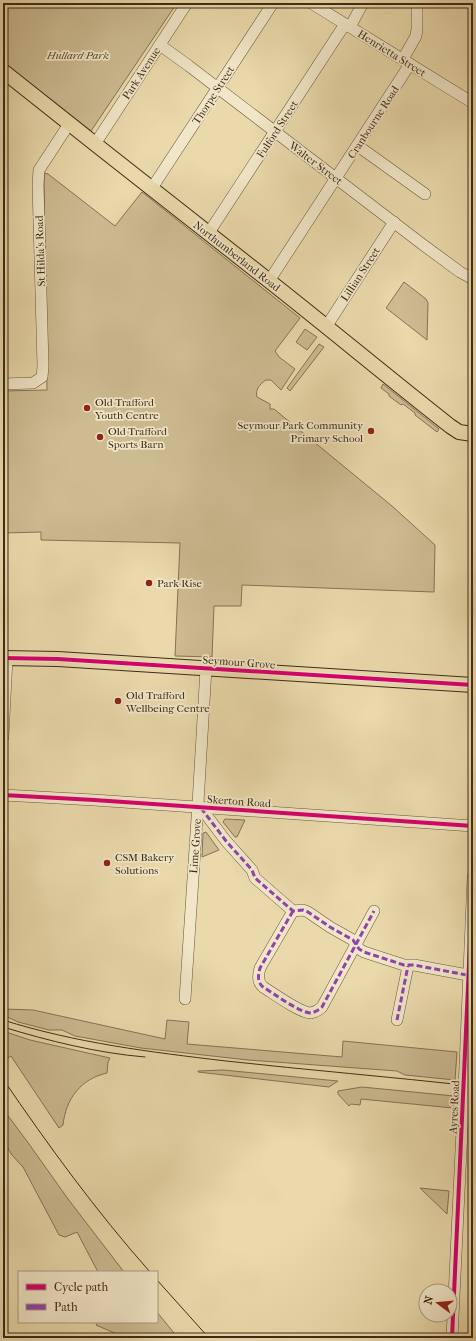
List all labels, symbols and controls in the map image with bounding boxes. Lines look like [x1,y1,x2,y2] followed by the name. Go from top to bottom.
[355,27,428,80] street label: Henrietta Street
[120,44,163,102] street label: Park Avenue
[46,49,109,62] park label: Hullard Park
[190,64,237,127] street label: Thorpe Street
[345,83,402,161] street label: Cranbourne Road
[254,98,301,161] street label: Fulford Street
[286,138,345,188] street label: Walter Street
[33,214,48,287] street label: St Hilda's Road
[191,218,284,295] street label: Northumberland Road
[338,245,383,304] street label: Lillian Street
[94,396,159,422] place label: Old Trafford Youth Centre
[82,403,92,413] marker: Old Trafford Youth Centre
[237,419,364,445] place label: Seymour Park Community Primary School
[108,425,168,451] place label: Old Trafford Sports Barn
[366,426,376,436] marker: Seymour Park Community Primary School
[95,432,105,442] marker: Old Trafford Sports Barn
[157,577,203,590] place label: Park Rise
[144,578,154,588] marker: Park Rise
[202,653,276,672] street label: Seymour Grove
[125,689,210,715] place label: Old Trafford Wellbeing Centre
[113,696,123,706] marker: Old Trafford Wellbeing Centre
[207,793,272,810] street label: Skerton Road
[187,817,204,874] street label: Lime Grove
[115,851,175,877] place label: CSM Bakery Solutions
[102,858,112,868] marker: CSM Bakery Solutions
[447,1079,462,1135] street label: Ayres Road
[18,1271,158,1323] legend
[54,1280,109,1294] text: Cycle path
[418,1283,458,1323] north arrow
[421,1294,436,1306] text: N
[54,1300,78,1314] text: Path

